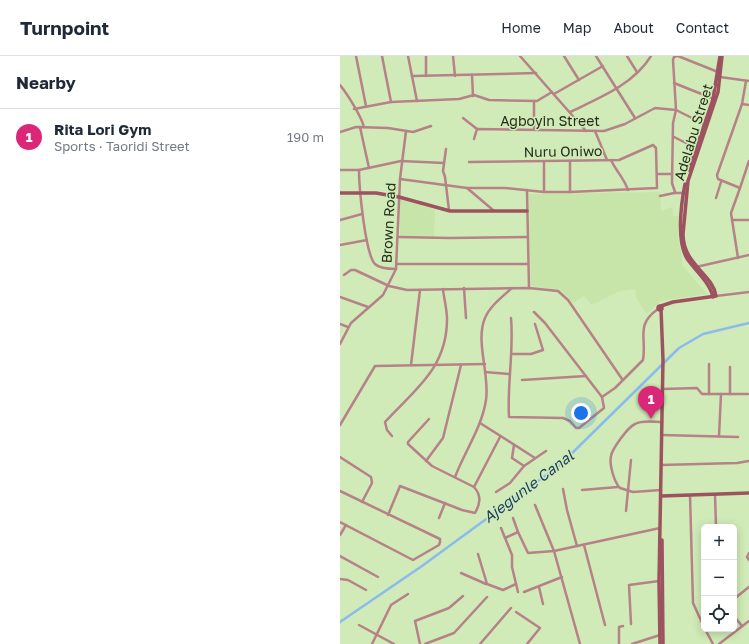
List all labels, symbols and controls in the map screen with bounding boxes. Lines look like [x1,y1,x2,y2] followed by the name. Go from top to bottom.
[20,16,109,39] text: Turnpoint
[501,19,541,36] text: Home
[563,19,591,36] text: Map
[613,19,654,36] text: About
[676,19,729,36] text: Contact
[16,72,76,93] text: Nearby
[670,82,716,182] street label: Adelabu Street
[500,112,600,129] street label: Agboyin Street
[54,120,151,138] text: Rita Lori Gym
[26,129,32,145] text: 1
[287,129,324,145] text: 190 m
[54,138,190,154] text: Sports · Taoridi Street
[523,142,603,160] street label: Nuru Oniwo
[377,182,399,264] street label: Brown Road
[638,386,664,419] pin: 1
[571,403,591,423] your location
[479,445,578,527] water label: Ajegunle Canal
[701,524,737,632] map controls
[701,524,737,560] button: +
[701,560,737,596] button: −
[701,596,737,632] button: locate

